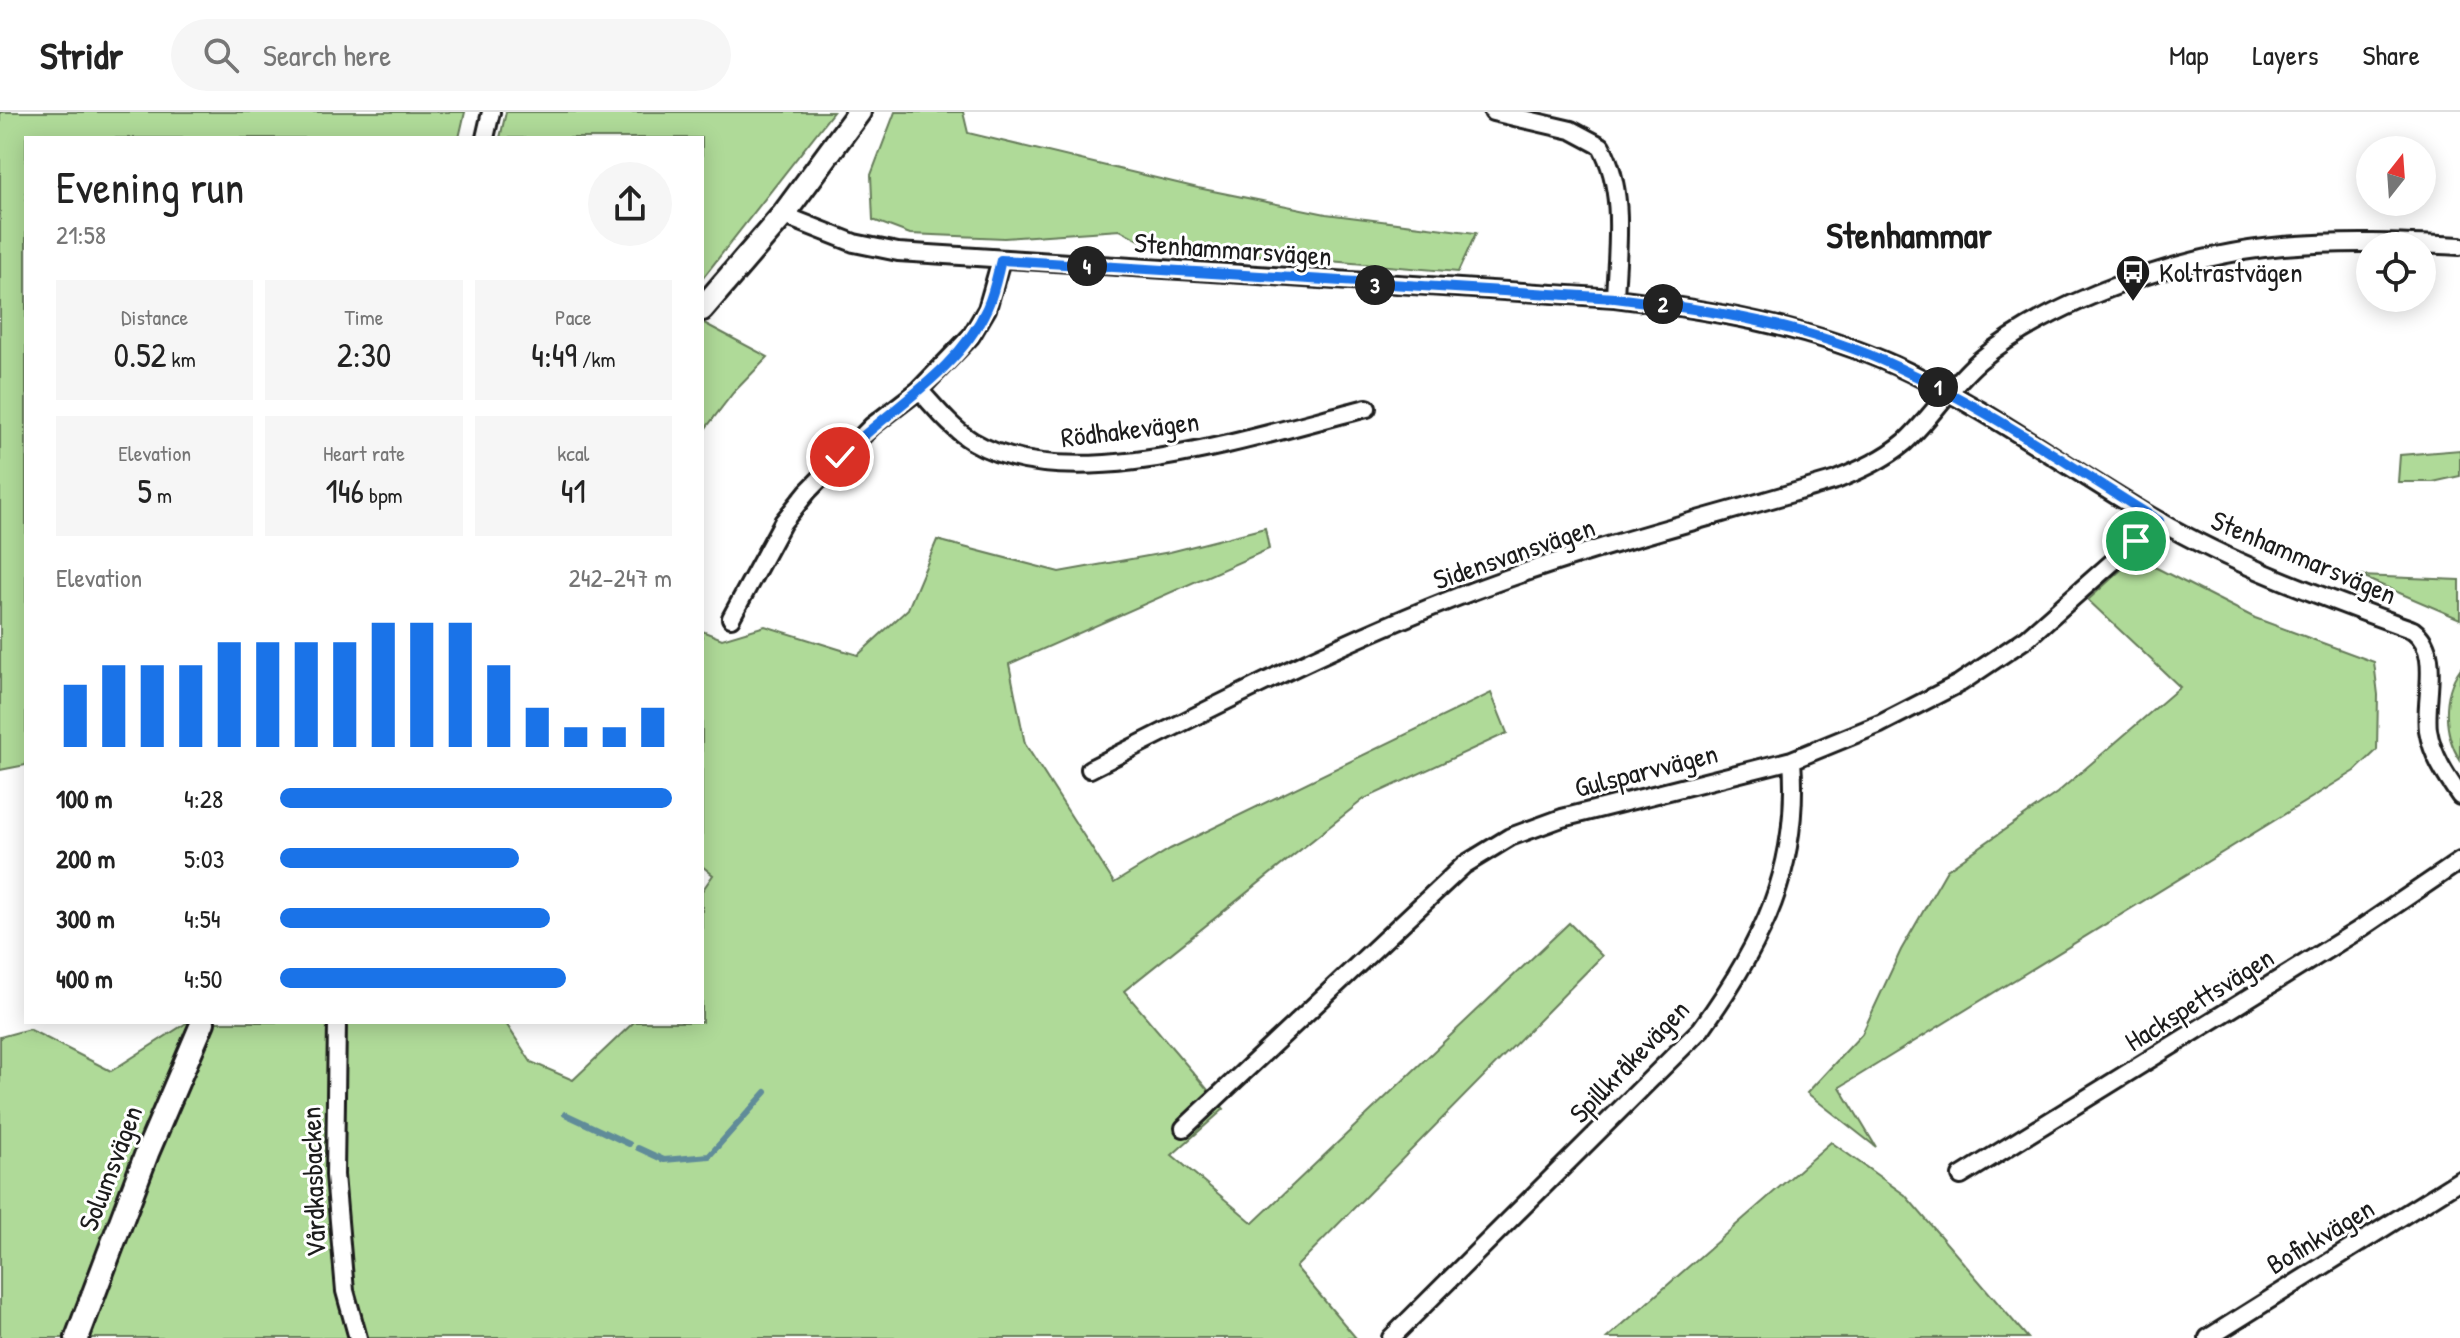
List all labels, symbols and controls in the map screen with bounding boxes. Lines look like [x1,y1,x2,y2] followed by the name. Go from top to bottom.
[171,19,731,91] search box
[40,29,123,81] text: Stridr
[199,33,243,77] icon: search
[263,35,391,75] text: Search here
[2169,36,2209,74] text: Map
[2253,36,2318,74] text: Layers
[2362,36,2420,74] text: Share
[2356,136,2436,216] north arrow
[2356,136,2436,312] map controls
[56,157,244,217] text: Evening run
[588,162,672,246] button: share
[1826,210,1992,259] district label: Stenhammar
[56,217,106,252] text: 21:58
[1133,223,1333,275] street label: Stenhammarsvägen
[2356,232,2436,312] button: locate
[1067,246,1107,286] pin: 4
[1083,251,1091,281] text: 4
[2114,253,2152,303] bus stop icon: Koltrastvägen
[2159,253,2303,291] place label: Koltrastvägen
[1355,265,1395,305] pin: 3
[1370,270,1380,300] text: 3
[1643,284,1683,324] pin: 2
[1658,289,1668,319] text: 2
[121,302,188,332] text: Distance
[345,302,383,332] text: Time
[555,302,592,332] text: Pace
[114,332,166,378] text: 0.52
[337,332,391,378] text: 2:30
[531,332,577,378] text: 4:49
[166,344,196,374] text: km
[577,344,615,374] text: /km
[1918,367,1958,407] pin: 1
[1934,372,1942,402] text: 1
[1059,402,1201,456] street label: Rödhakevägen
[806,423,874,491] pin
[818,435,862,479] icon: check
[118,438,191,468] text: Elevation
[323,438,405,468] text: Heart rate
[557,438,589,468] text: kcal
[137,468,152,514] text: 5
[325,468,364,514] text: 146
[561,468,586,514] text: 41
[152,480,172,510] text: m
[364,480,403,510] text: bpm
[2205,501,2403,613] street label: Stenhammarsvägen
[2102,507,2170,575] pin
[1428,508,1600,598] street label: Sidensvansvägen
[2114,519,2158,563] icon: arrive
[56,560,142,595] text: Elevation
[569,560,672,595] text: 242–247 m
[1570,734,1722,806] street label: Gulsparvvägen
[56,781,112,816] text: 100 m
[184,781,223,816] text: 4:28
[56,841,115,876] text: 200 m
[184,841,224,876] text: 5:03
[56,901,115,936] text: 300 m
[184,901,221,936] text: 4:54
[2117,938,2281,1060] street label: Hackspettsvägen
[56,961,113,996] text: 400 m
[184,961,222,996] text: 4:50
[1561,991,1697,1131] street label: Spillkråkevägen
[69,1100,151,1236] street label: Solumsvägen
[291,1106,335,1258] street label: Vårdkasbacken
[2259,1189,2381,1283] street label: Bofinkvägen

